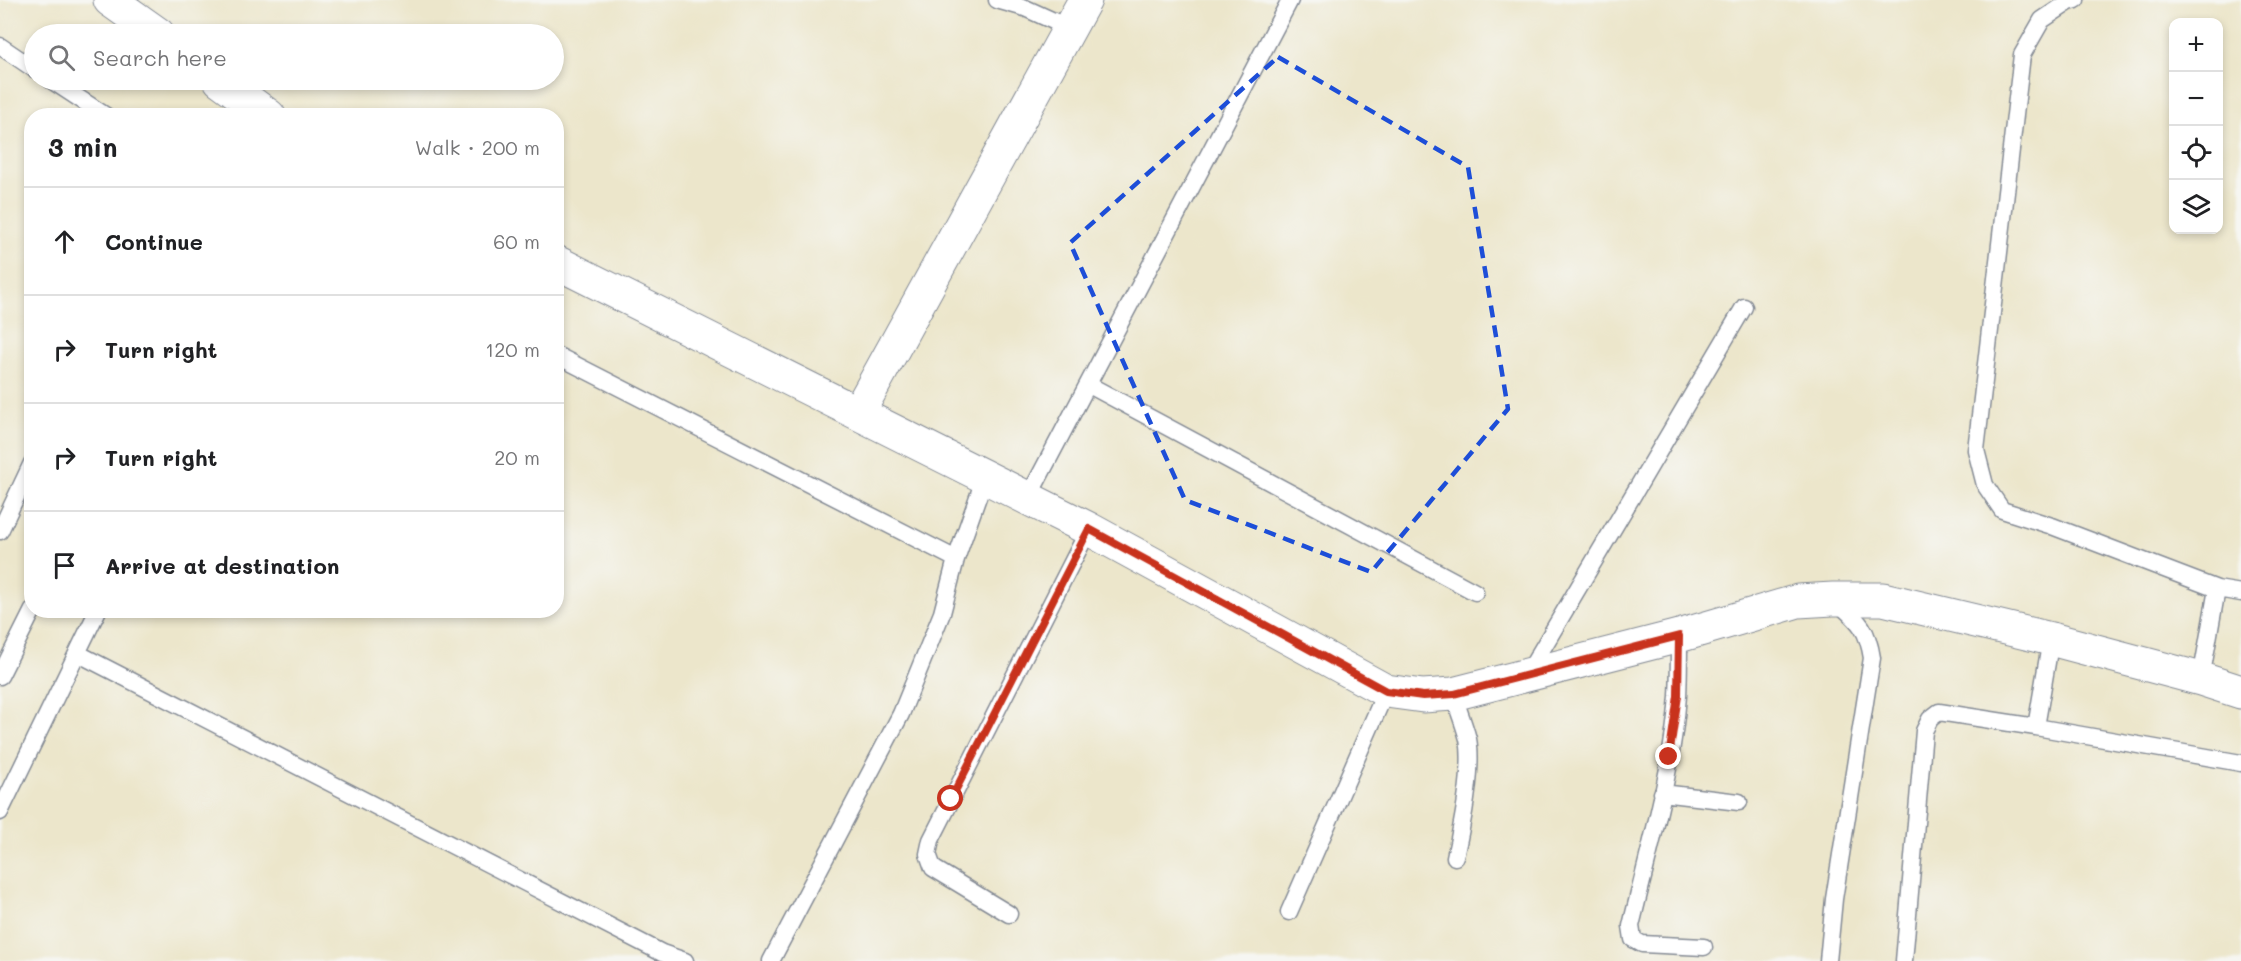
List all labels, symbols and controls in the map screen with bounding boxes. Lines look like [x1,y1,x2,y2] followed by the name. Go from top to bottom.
[2169,18,2223,234] map controls
[2169,18,2223,72] button: +
[24,24,564,90] search box
[45,41,78,74] icon: search
[93,43,227,72] text: Search here
[2169,72,2223,126] button: −
[2169,126,2223,180] button: locate
[48,130,117,164] text: 3 min
[415,134,540,160] text: Walk · 200 m
[2169,180,2223,234] button: layers
[48,225,81,258] icon: ahead
[105,227,203,256] text: Continue
[493,228,540,254] text: 60 m
[48,333,81,366] icon: right
[105,335,217,364] text: Turn right
[485,336,540,362] text: 120 m
[48,441,81,474] icon: right
[105,443,217,472] text: Turn right
[494,444,540,470] text: 20 m
[48,549,81,582] icon: arrive
[105,551,340,580] text: Arrive at destination
[1655,743,1681,769] route end
[937,785,963,811] route start

